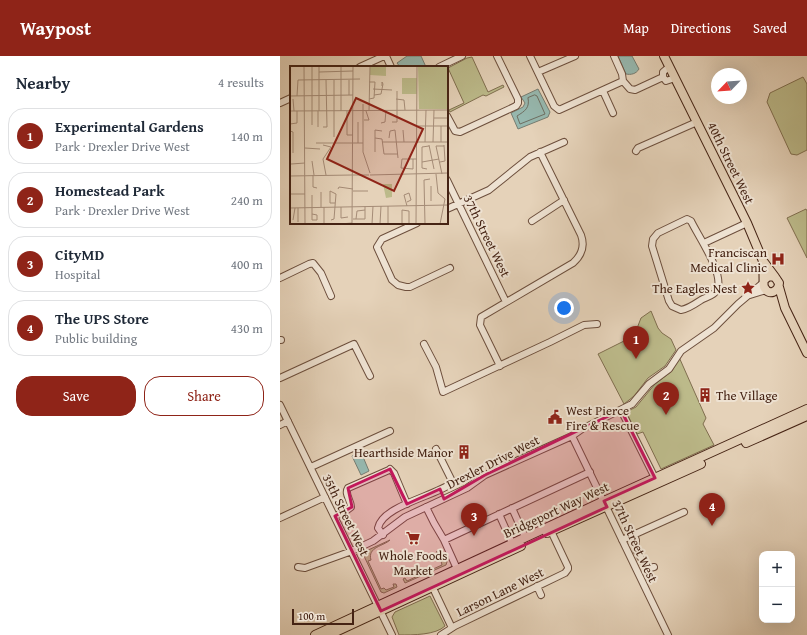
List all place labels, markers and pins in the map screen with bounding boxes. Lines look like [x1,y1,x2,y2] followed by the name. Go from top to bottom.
[690,243,768,277] place label: Franciscan Medical Clinic
[770,251,786,267] hospital icon: Franciscan Medical Clinic
[652,279,737,298] place label: The Eagles Nest
[740,280,756,296] place icon: The Eagles Nest
[623,326,649,359] pin: 1
[653,382,679,415] pin: 2
[716,386,778,405] place label: The Village
[697,387,713,403] building icon: The Village
[566,401,639,435] place label: West Pierce Fire & Rescue
[547,409,563,425] public building icon: West Pierce Fire & Rescue
[354,443,454,462] place label: Hearthside Manor
[456,444,472,460] building icon: Hearthside Manor
[699,493,725,526] pin: 4
[461,503,487,536] pin: 3
[405,530,421,546] supermarket icon: Whole Foods Market
[379,546,447,580] place label: Whole Foods Market

